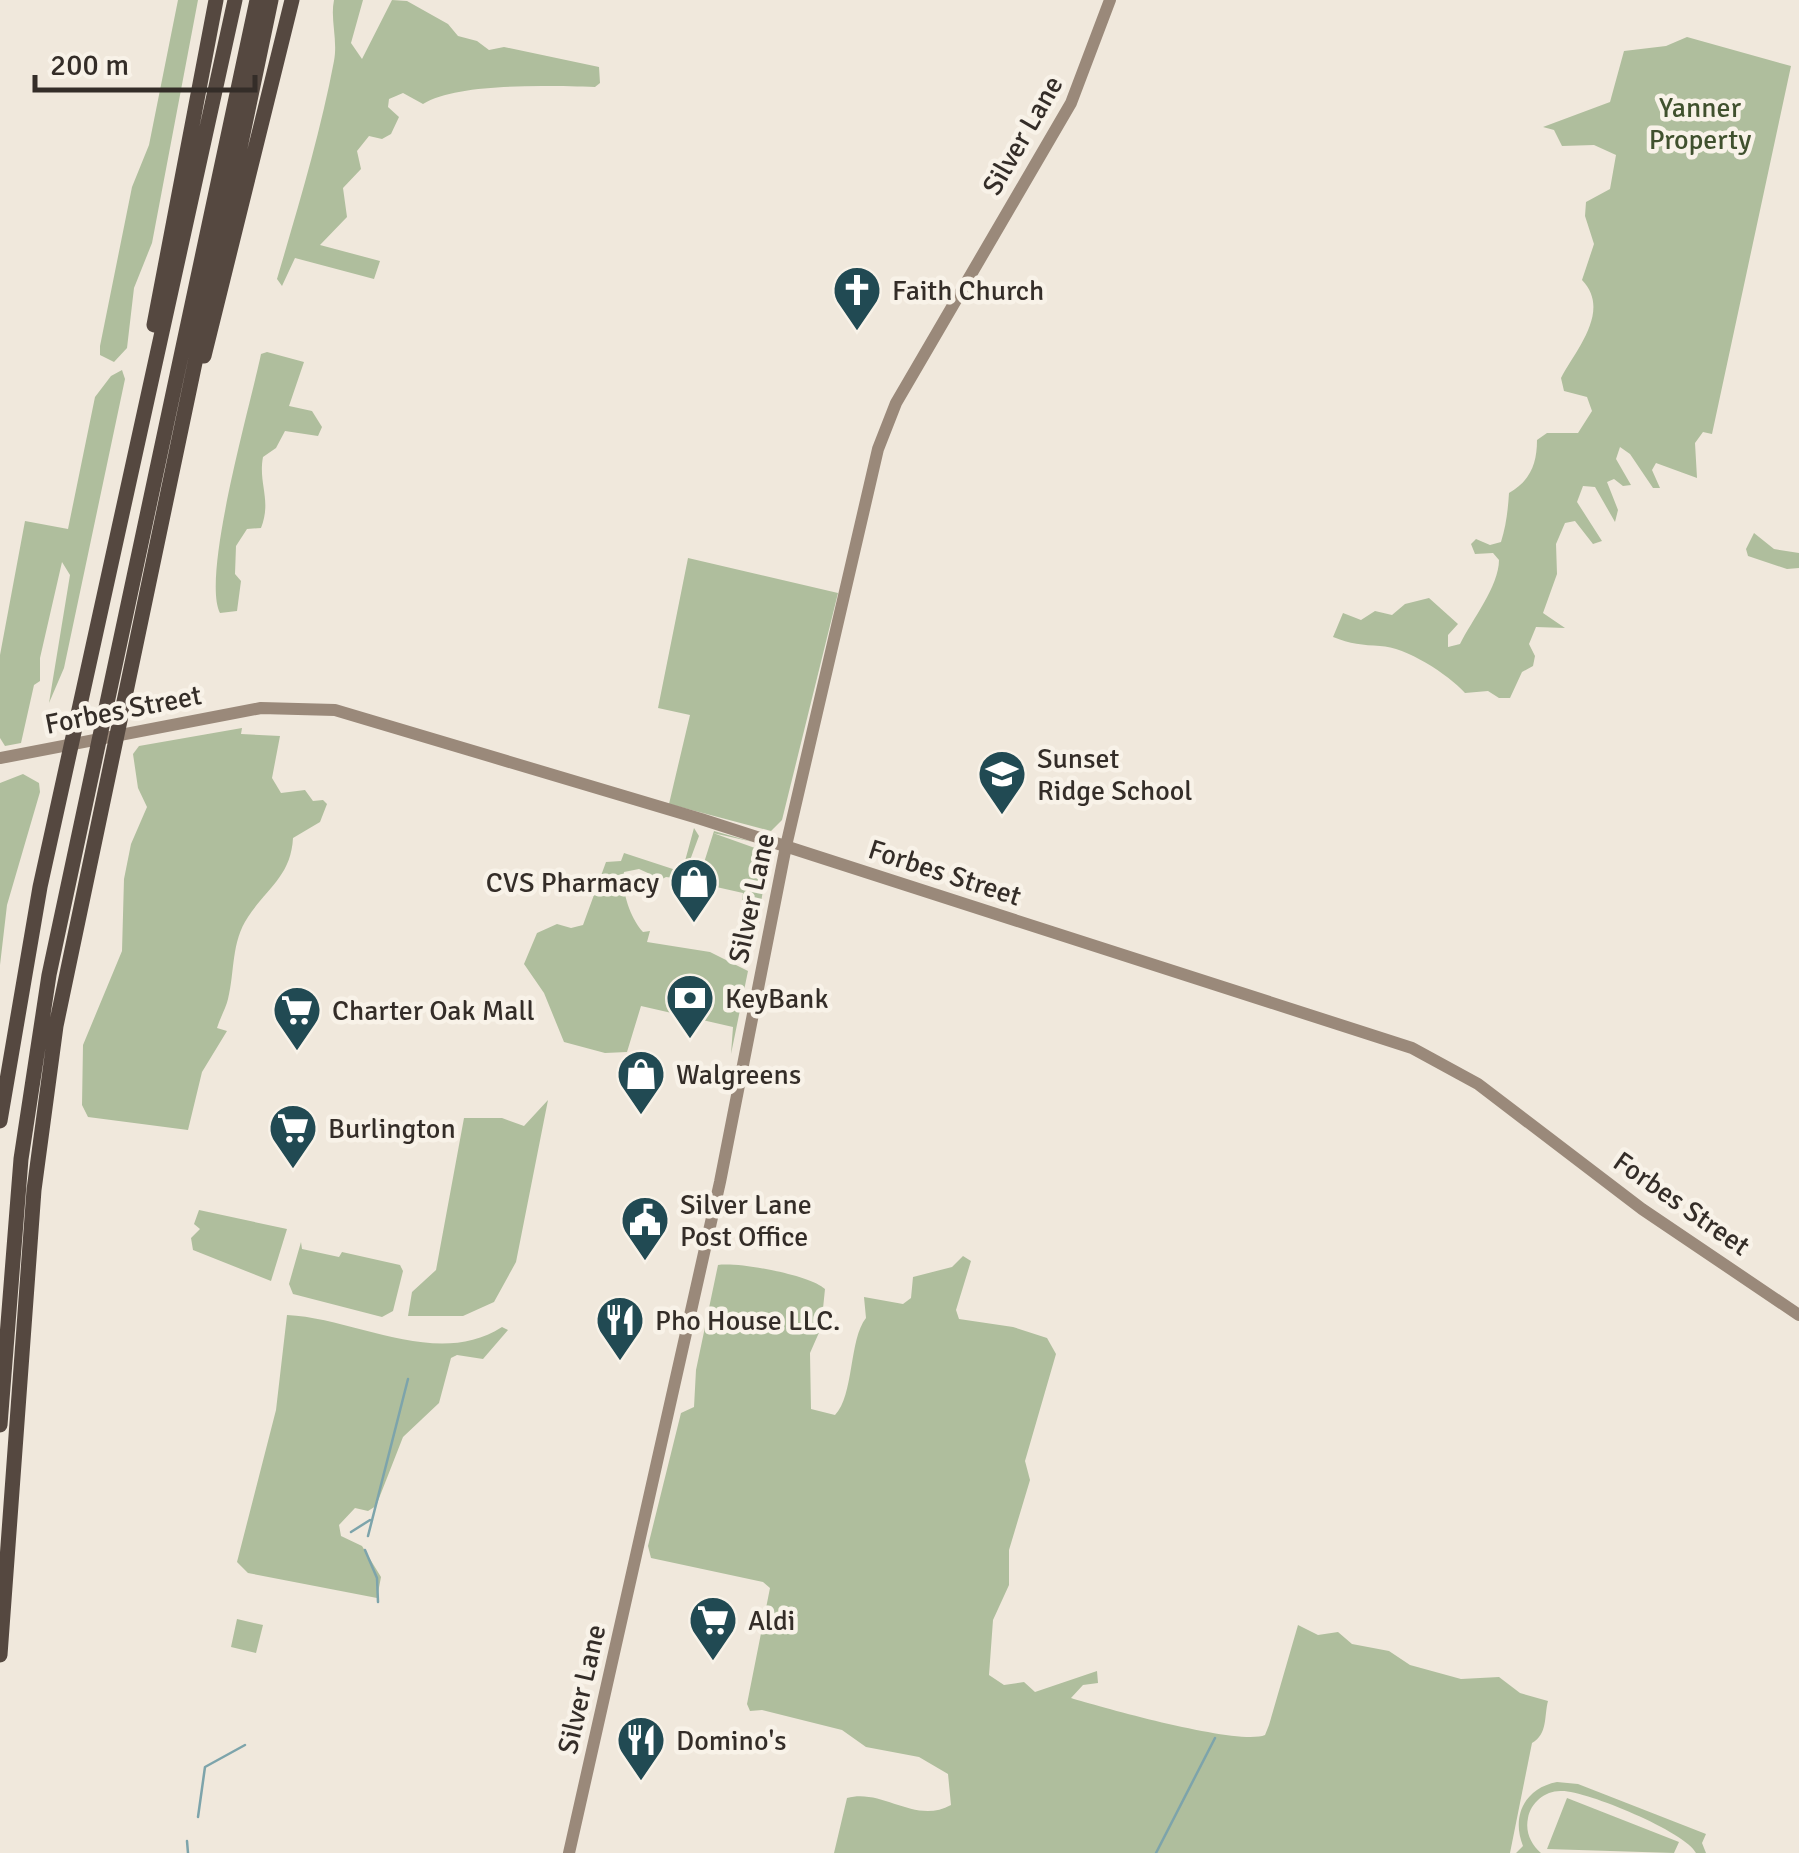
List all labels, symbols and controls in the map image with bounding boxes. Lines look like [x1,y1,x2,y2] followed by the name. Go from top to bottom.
[35,30,255,92] scale bar
[50,47,129,84] text: 200 m
[975,70,1071,201] street label: Silver Lane
[1649,91,1751,157] park label: Yanner Property
[831,264,883,332] church icon: Faith Church
[892,274,1044,308] place label: Faith Church
[42,678,205,742] street label: Forbes Street
[1037,742,1193,808] place label: Sunset Ridge School
[976,748,1028,816] school or university icon: Sunset Ridge School
[722,830,782,966] street label: Silver Lane
[864,832,1026,914] street label: Forbes Street
[668,856,720,924] shop icon: CVS Pharmacy
[486,866,659,900] place label: CVS Pharmacy
[664,972,716,1040] bank icon: KeyBank
[725,982,828,1016] place label: KeyBank
[271,984,323,1052] supermarket icon: Charter Oak Mall
[332,994,535,1028] place label: Charter Oak Mall
[615,1048,667,1116] shop icon: Walgreens
[676,1058,801,1092] place label: Walgreens
[267,1102,319,1170] supermarket icon: Burlington
[328,1112,456,1146] place label: Burlington
[1607,1144,1756,1263] street label: Forbes Street
[680,1188,812,1254] place label: Silver Lane Post Office
[619,1194,671,1262] public building icon: Silver Lane Post Office
[594,1294,646,1362] restaurant icon: Pho House LLC.
[655,1304,841,1338] place label: Pho House LLC.
[687,1594,739,1662] supermarket icon: Aldi
[748,1604,795,1638] place label: Aldi
[551,1621,613,1757] street label: Silver Lane
[615,1714,667,1782] restaurant icon: Domino's
[676,1724,786,1758] place label: Domino's

